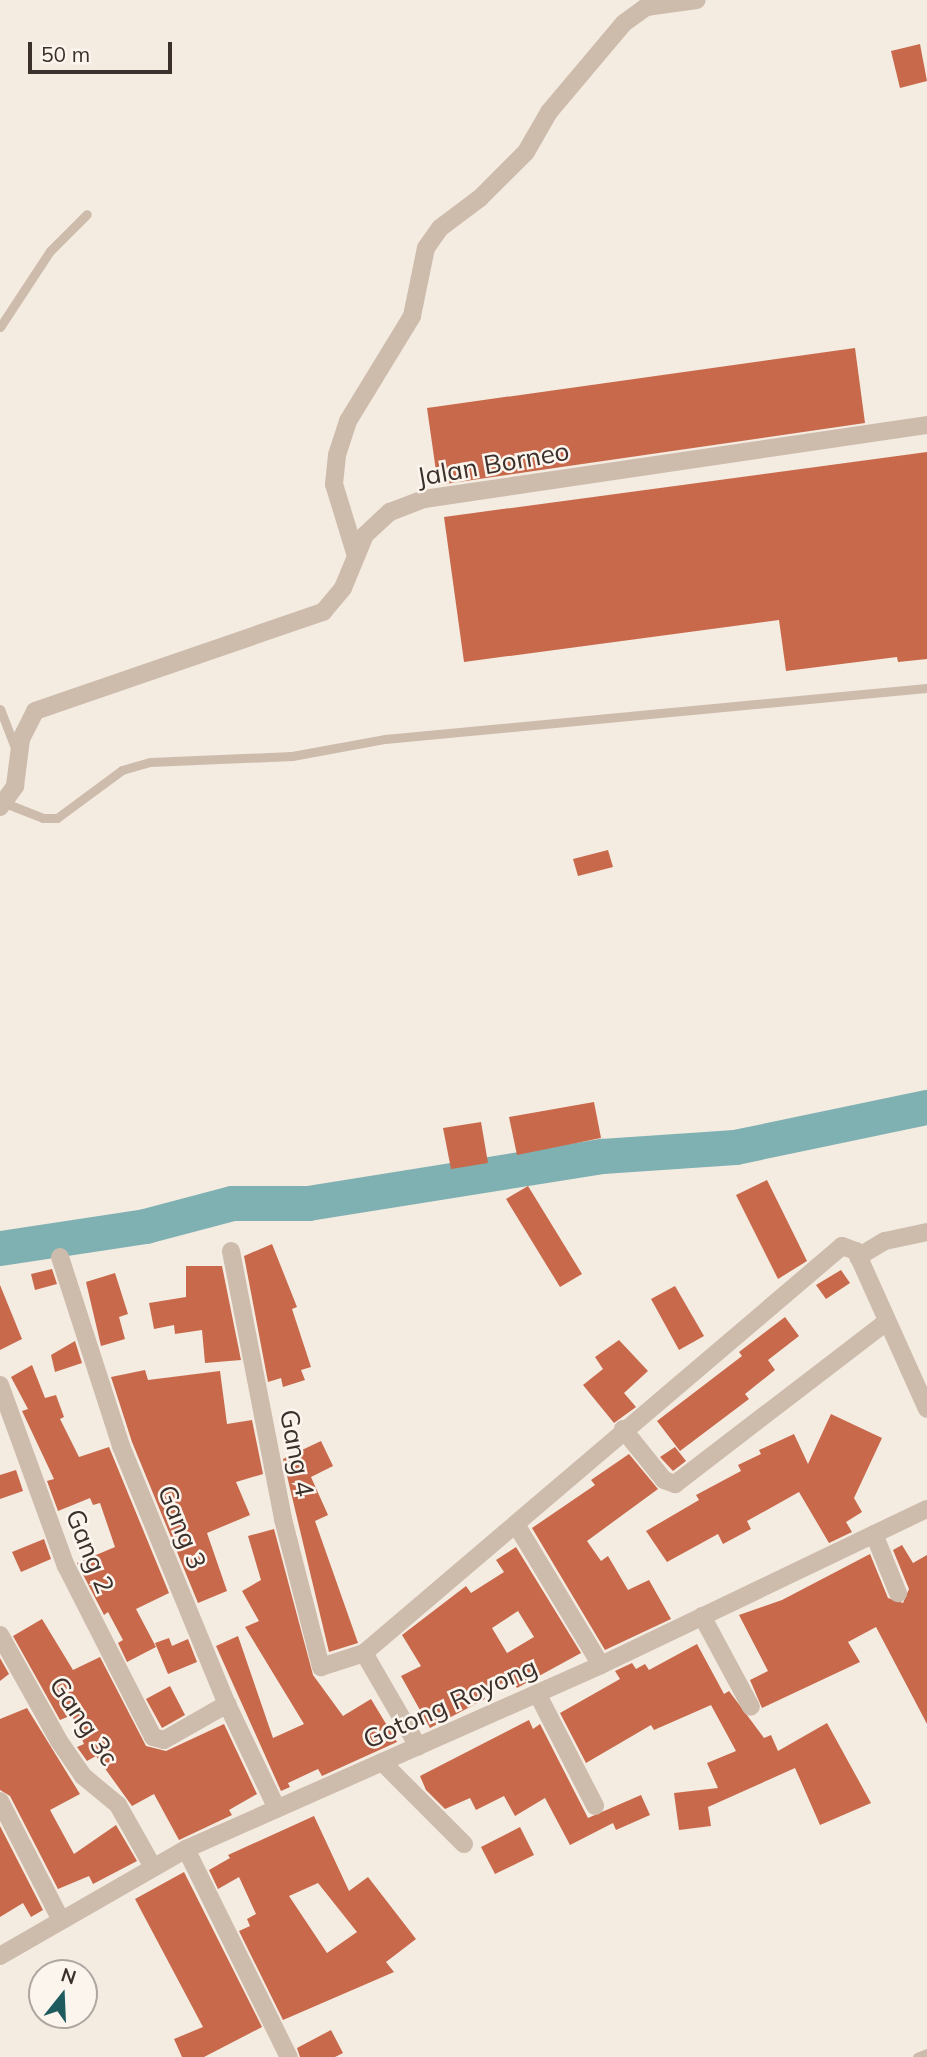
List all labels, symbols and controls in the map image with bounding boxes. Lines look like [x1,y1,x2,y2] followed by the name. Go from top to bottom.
[32,28,175,72] scale bar
[41,41,90,67] text: 50 m
[414,435,572,493] street label: Jalan Borneo
[273,1407,321,1499] street label: Gang 4
[151,1480,213,1574] street label: Gang 3
[59,1504,121,1598] street label: Gang 2
[358,1651,542,1755] street label: Gotong Royong
[43,1671,125,1771] street label: Gang 3c
[28,1959,98,2029] north arrow
[58,1962,79,1990] text: N

